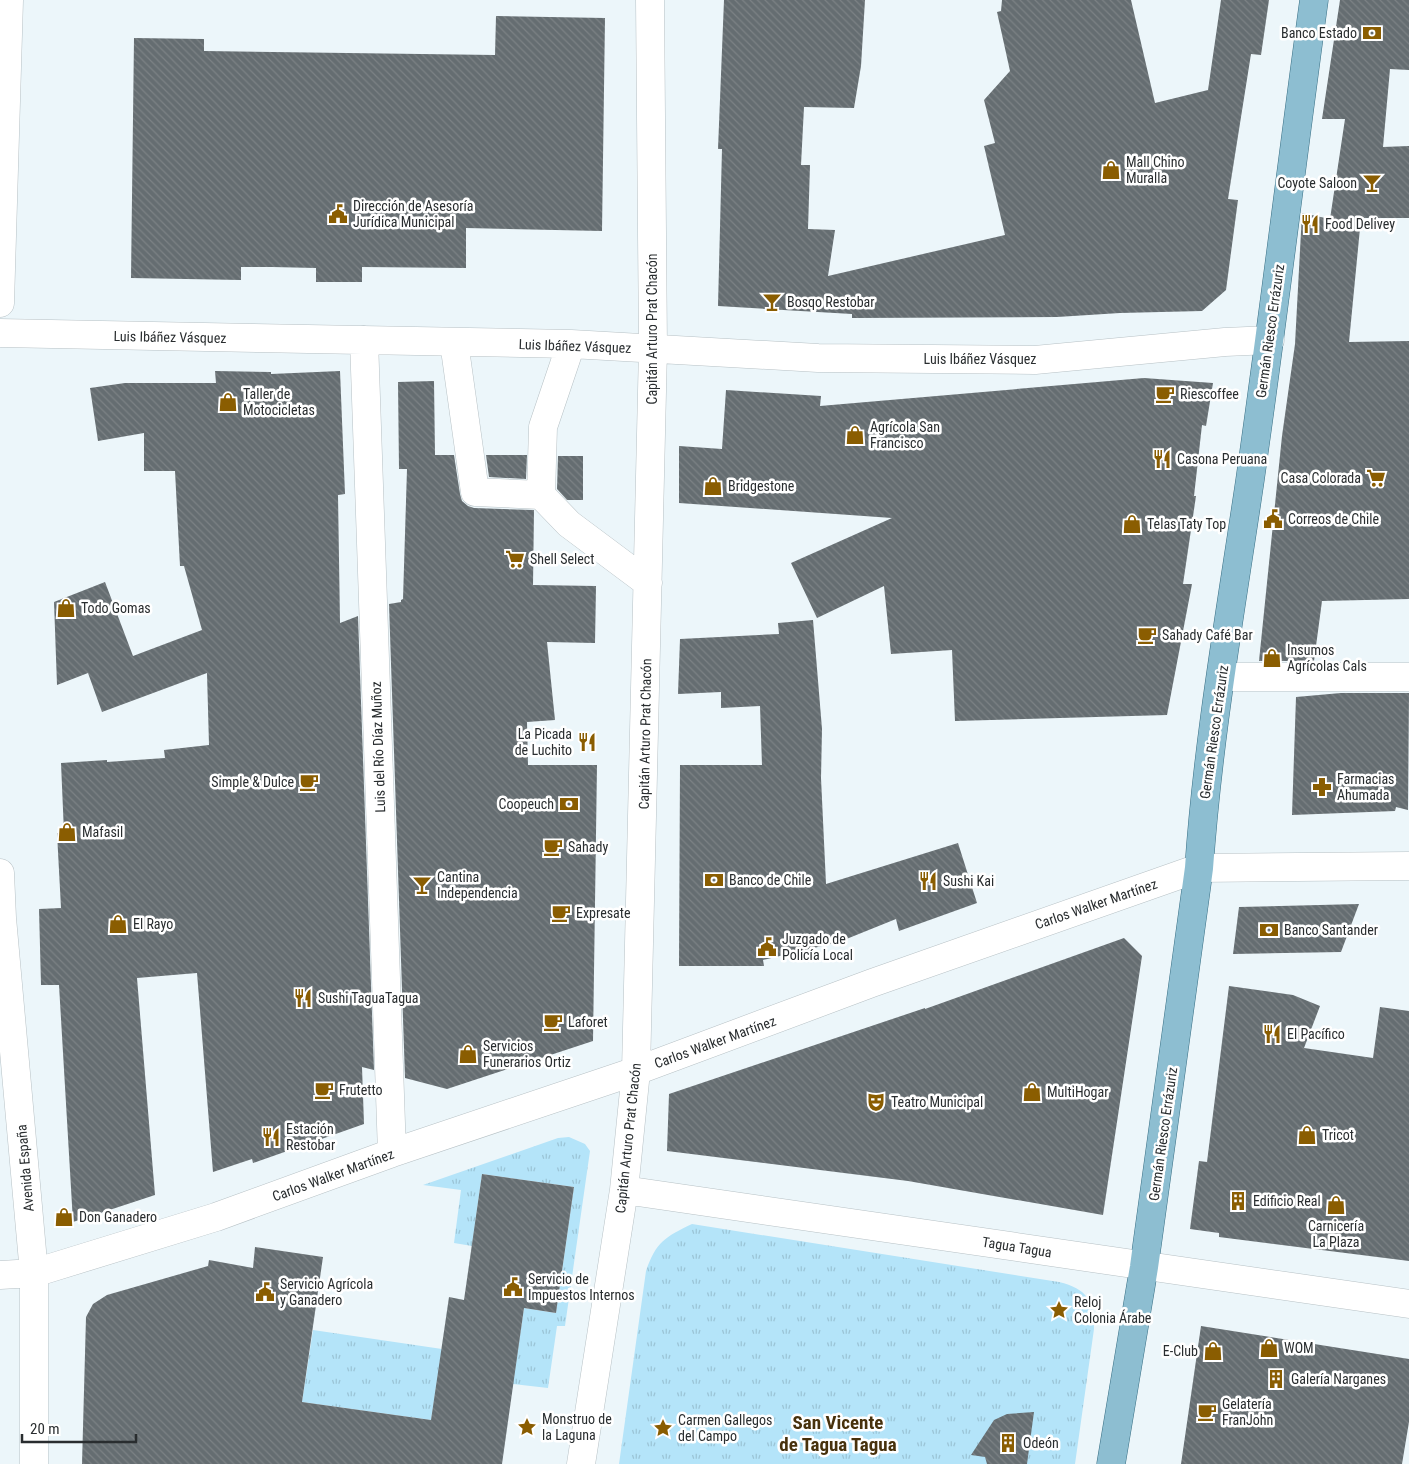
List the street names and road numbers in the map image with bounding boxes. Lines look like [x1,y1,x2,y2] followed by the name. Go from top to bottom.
[644,253,660,405] street label: Capitán Arturo Prat Chacón
[1253,263,1287,399] street label: Germán Riesco Errázuriz
[113,328,227,346] street label: Luis Ibáñez Vásquez
[518,336,632,356] street label: Luis Ibáñez Vásquez
[924,351,1036,367] street label: Luis Ibáñez Vásquez
[636,658,654,810] street label: Capitán Arturo Prat Chacón
[1197,664,1231,800] street label: Germán Riesco Errázuriz
[368,681,388,813] street label: Luis del Río Díaz Muñoz
[1033,876,1159,932] street label: Carlos Walker Martínez
[652,1013,778,1071] street label: Carlos Walker Martínez
[612,1062,644,1214] street label: Capitán Arturo Prat Chacón
[1146,1066,1180,1202] street label: Germán Riesco Errázuriz
[13,1124,37,1212] street label: Avenida España
[270,1146,396,1204] street label: Carlos Walker Martínez
[981,1234,1053,1260] street label: Tagua Tagua

